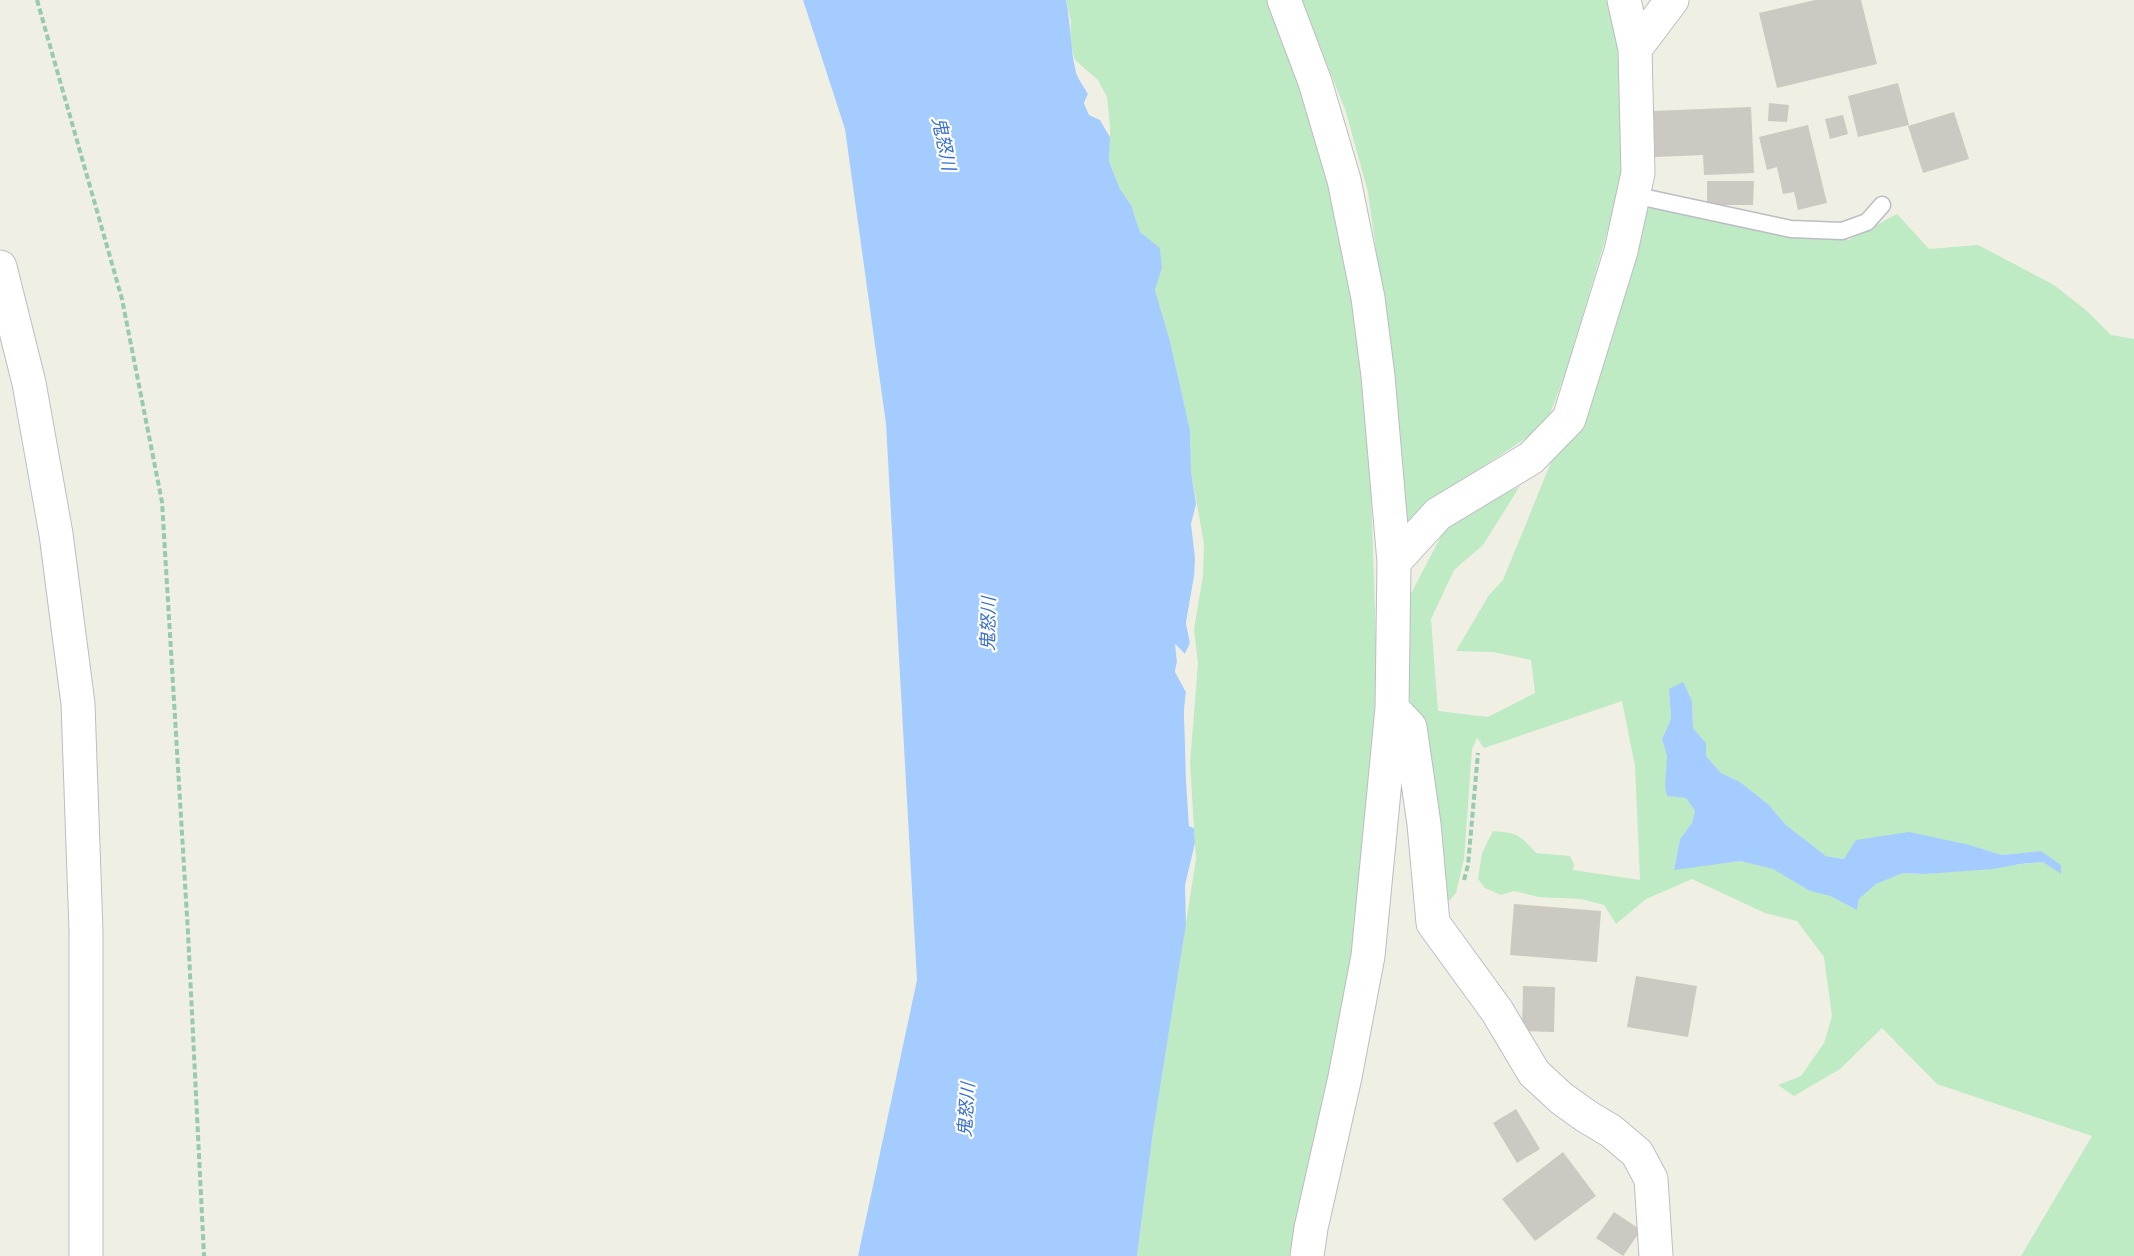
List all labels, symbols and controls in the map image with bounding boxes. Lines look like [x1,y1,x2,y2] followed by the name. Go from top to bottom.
[926,115,958,173] water label: 鬼怒川
[979,597,1001,651] water label: 鬼怒川
[955,1082,981,1138] water label: 鬼怒川

